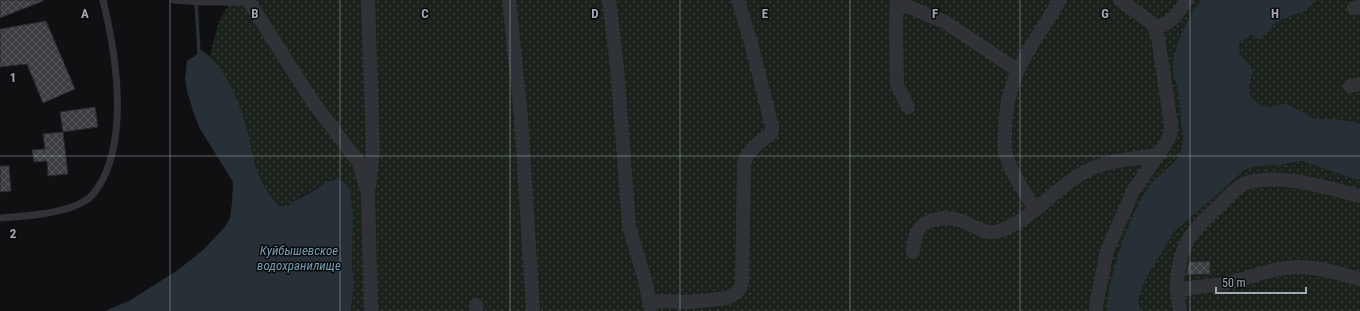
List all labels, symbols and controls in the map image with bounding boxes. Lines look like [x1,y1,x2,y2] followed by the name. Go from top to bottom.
[81,6,89,21] text: A
[251,6,259,21] text: B
[421,6,429,21] text: C
[591,6,599,21] text: D
[762,6,769,21] text: E
[932,6,938,21] text: F
[1101,6,1109,21] text: G
[1271,6,1279,21] text: H
[10,70,16,85] text: 1
[10,226,17,241] text: 2
[257,243,341,273] water label: Куйбышевское водохранилище
[1216,269,1306,295] scale bar
[1222,276,1246,290] text: 50 m

